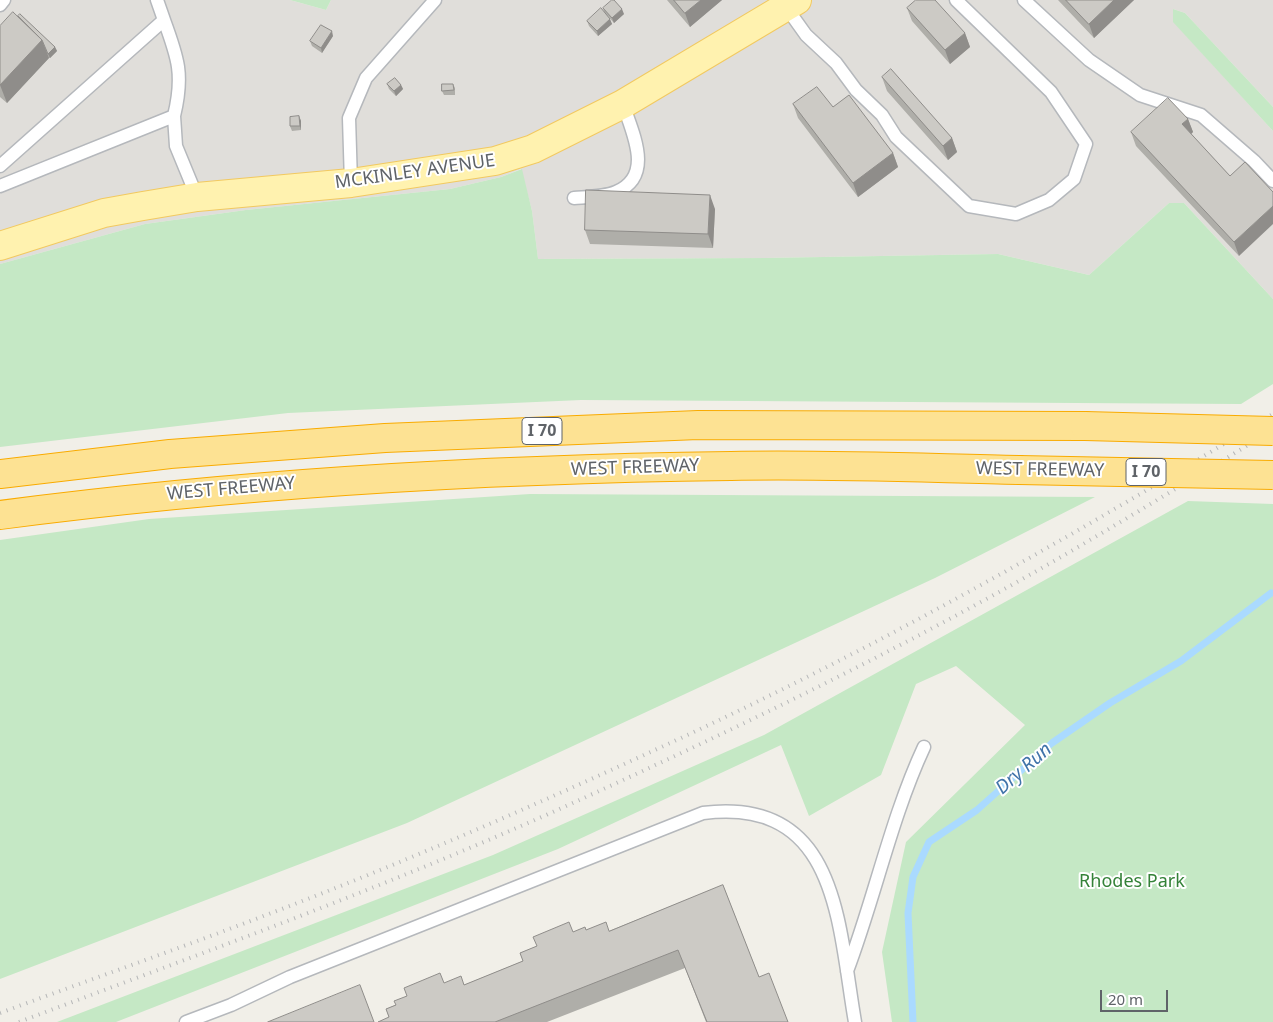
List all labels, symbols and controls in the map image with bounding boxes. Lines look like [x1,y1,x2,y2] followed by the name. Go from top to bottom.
[334,150,496,194] street label: MCKINLEY AVENUE
[522,418,562,444] road number: I 70
[570,455,700,481] street label: WEST FREEWAY
[976,458,1104,482] street label: WEST FREEWAY
[1126,458,1166,486] road number: I 70
[166,473,296,505] street label: WEST FREEWAY
[991,738,1057,800] water label: Dry Run
[1079,871,1185,893] park label: Rhodes Park
[1103,980,1170,1012] scale bar
[1108,989,1143,1009] text: 20 m

